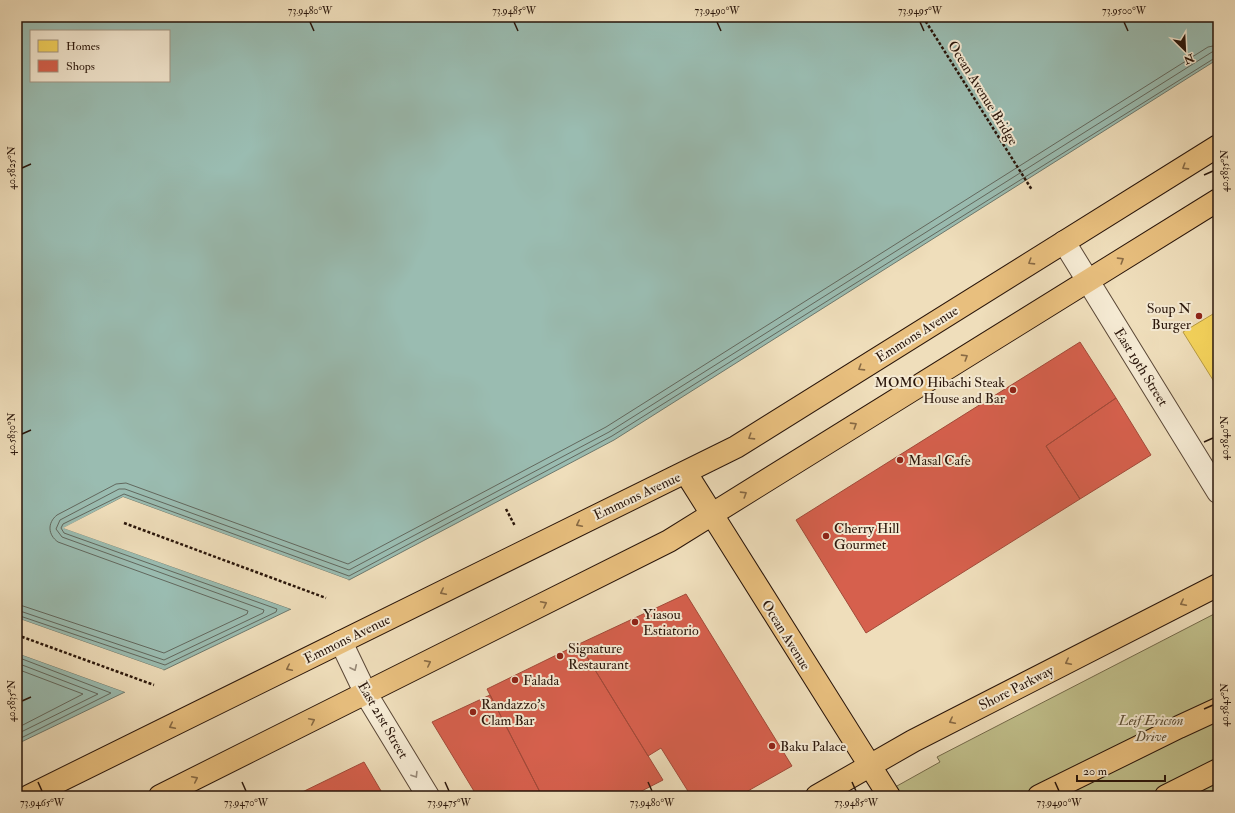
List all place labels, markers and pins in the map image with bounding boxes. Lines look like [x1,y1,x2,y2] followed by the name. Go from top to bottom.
[1147,300,1192,333] place label: Soup N Burger
[1194,311,1204,321] marker: Soup N Burger
[875,374,1006,407] place label: MOMO Hibachi Steak House and Bar
[1008,385,1018,395] marker: MOMO Hibachi Steak House and Bar
[908,452,971,469] place label: Masal Cafe
[895,455,905,465] marker: Masal Cafe
[834,520,900,553] place label: Cherry Hill Gourmet
[821,531,831,541] marker: Cherry Hill Gourmet
[643,606,699,639] place label: Yiasou Estiatorio
[630,617,640,627] marker: Yiasou Estiatorio
[568,640,629,673] place label: Signature Restaurant
[555,651,565,661] marker: Signature Restaurant
[523,672,559,689] place label: Falada
[510,675,520,685] marker: Falada
[481,696,545,729] place label: Randazzo's Clam Bar
[468,707,478,717] marker: Randazzo's Clam Bar
[780,738,846,755] place label: Baku Palace
[767,741,777,751] marker: Baku Palace

